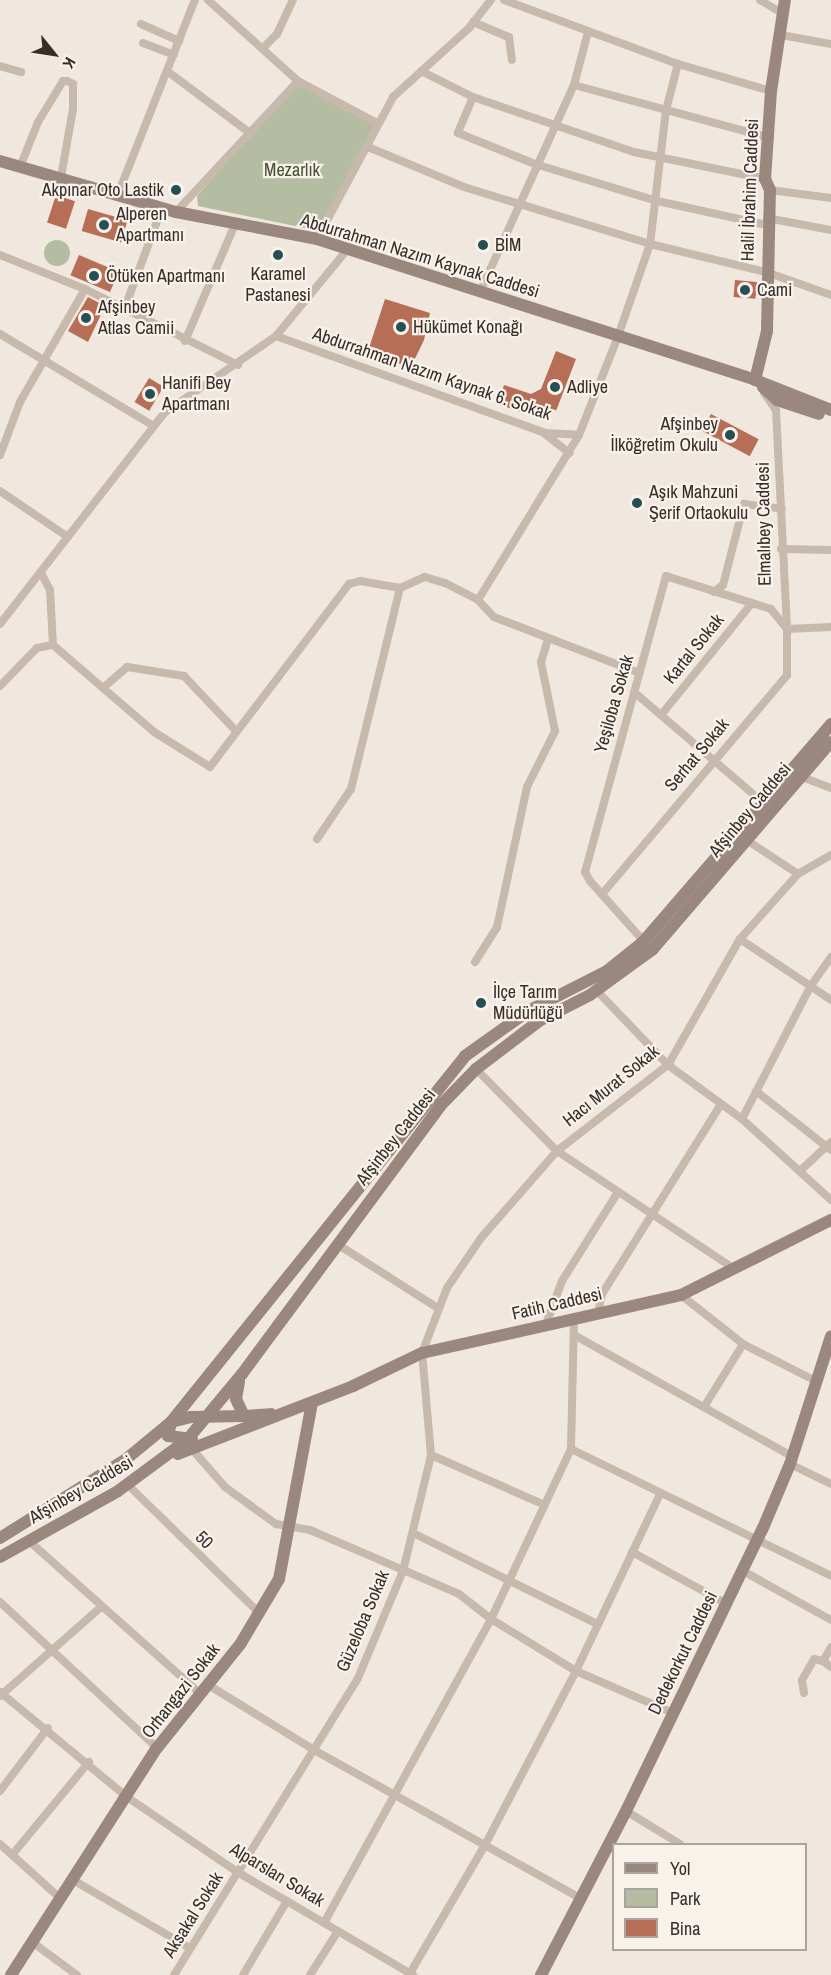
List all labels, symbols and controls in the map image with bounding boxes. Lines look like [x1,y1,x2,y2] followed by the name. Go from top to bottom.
[24,24,84,84] north arrow
[58,53,81,73] text: K
[737,118,763,262] street label: Halil İbrahim Caddesi
[264,159,320,181] park label: Mezarlık
[42,179,164,201] place label: Akpınar Oto Lastik
[169,183,183,197] marker: Akpınar Oto Lastik
[116,204,184,246] place label: Alperen Apartmanı
[298,209,542,303] street label: Abdurrahman Nazım Kaynak Caddesi
[97,218,111,232] marker: Alperen Apartmanı
[495,234,521,256] place label: BİM
[476,238,490,252] marker: BİM
[271,248,285,262] marker: Karamel Pastanesi
[245,264,311,306] place label: Karamel Pastanesi
[106,265,226,287] place label: Ötüken Apartmanı
[87,269,101,283] marker: Ötüken Apartmanı
[757,279,792,301] place label: Cami
[738,283,752,297] marker: Cami
[98,297,174,340] place label: Afşinbey Atlas Camii
[79,311,93,325] marker: Afşinbey Atlas Camii
[413,316,523,338] place label: Hükümet Konağı
[394,320,408,334] marker: Hükümet Konağı
[310,323,554,425] street label: Abdurrahman Nazım Kaynak 6. Sokak
[162,373,231,416] place label: Hanifi Bey Apartmanı
[567,376,608,398] place label: Adliye
[548,380,562,394] marker: Adliye
[143,387,157,401] marker: Hanifi Bey Apartmanı
[611,414,718,456] place label: Afşinbey İlköğretim Okulu
[723,428,737,442] marker: Afşinbey İlköğretim Okulu
[752,462,776,586] street label: Elmalıbey Caddesi
[649,482,748,524] place label: Aşık Mahzuni Şerif Ortaokulu
[630,496,644,510] marker: Aşık Mahzuni Şerif Ortaokulu
[659,610,729,688] street label: Kartal Sokak
[590,652,638,756] street label: Yeşiloba Sokak
[660,714,734,796] street label: Serhat Sokak
[704,758,796,862] street label: Afşinbey Caddesi
[493,982,563,1024] place label: İlçe Tarım Müdürlüğü
[474,996,488,1010] marker: İlçe Tarım Müdürlüğü
[559,1041,663,1131] street label: Hacı Murat Sokak
[352,1084,440,1190] street label: Afşinbey Caddesi
[510,1283,604,1325] street label: Fatih Caddesi
[25,1452,137,1528] street label: Afşinbey Caddesi
[191,1527,217,1553] street label: 50
[332,1567,394,1675] street label: Güzeloba Sokak
[644,1588,722,1718] street label: Dedekorkut Caddesi
[137,1639,225,1743] street label: Orhangazi Sokak
[226,1838,328,1912] street label: Alparslan Sokak
[612,1843,807,1951] legend
[670,1856,690,1881] text: Yol
[158,1868,228,1962] street label: Aksakal Sokak
[670,1886,700,1911] text: Park
[670,1916,700,1941] text: Bina

